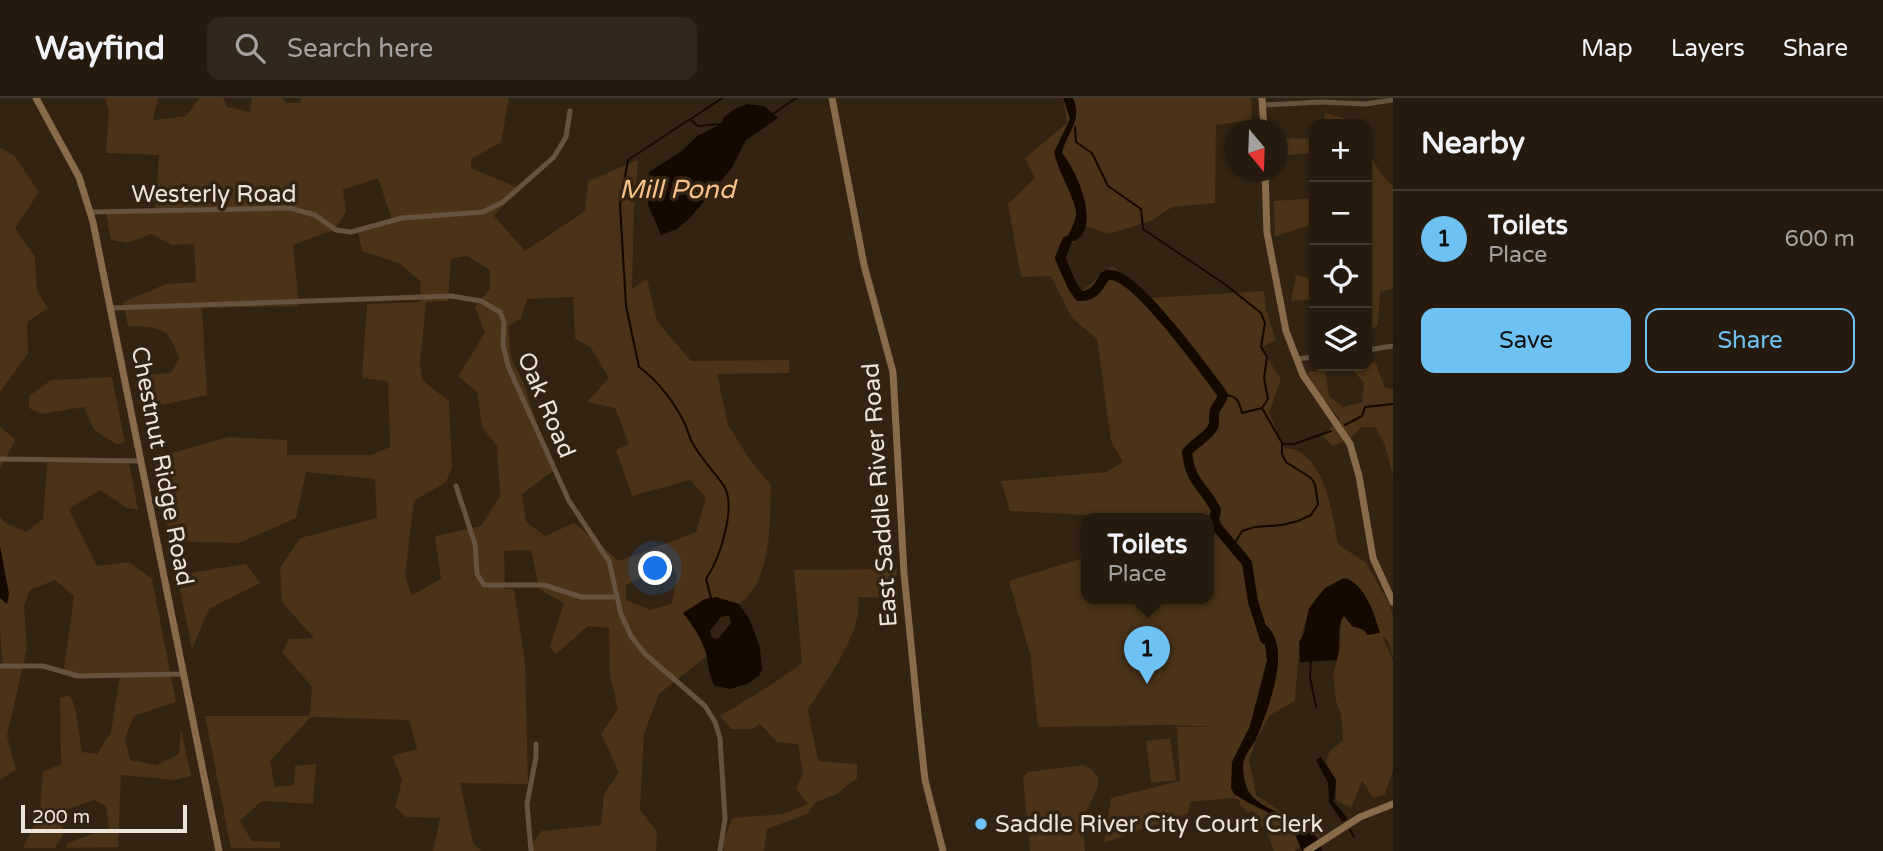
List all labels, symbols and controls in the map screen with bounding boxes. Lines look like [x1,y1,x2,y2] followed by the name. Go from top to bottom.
[207,17,697,80] search box
[35,29,165,68] text: Wayfind
[231,29,269,67] icon: search
[287,33,433,64] text: Search here
[1581,34,1633,63] text: Map
[1671,34,1745,63] text: Layers
[1783,34,1848,63] text: Share
[1225,119,1288,182] north arrow
[1309,119,1372,371] map controls
[1309,119,1372,182] button: +
[1421,125,1525,162] text: Nearby
[619,174,738,205] water label: Mill Pond
[131,180,297,209] street label: Westerly Road
[1309,182,1372,245] button: −
[1488,210,1568,241] text: Toilets
[1437,225,1451,253] text: 1
[1785,225,1855,253] text: 600 m
[1488,241,1547,269] text: Place
[1309,245,1372,308] button: locate
[1309,308,1372,371] button: layers
[1421,308,1631,373] button: Save
[1645,308,1855,373] button: Share
[125,344,199,588] street label: Chestnut Ridge Road
[511,348,581,462] street label: Oak Road
[856,362,904,628] street label: East Saddle River Road
[1081,513,1214,604] popup
[1107,529,1188,560] text: Toilets
[638,551,672,585] your location
[1107,560,1167,588] text: Place
[1124,626,1170,684] pin: 1
[21,802,187,834] scale bar
[32,806,90,828] text: 200 m
[995,810,1323,839] place label: Saddle River City Court Clerk
[973,816,989,832] marker: Saddle River City Court Clerk

